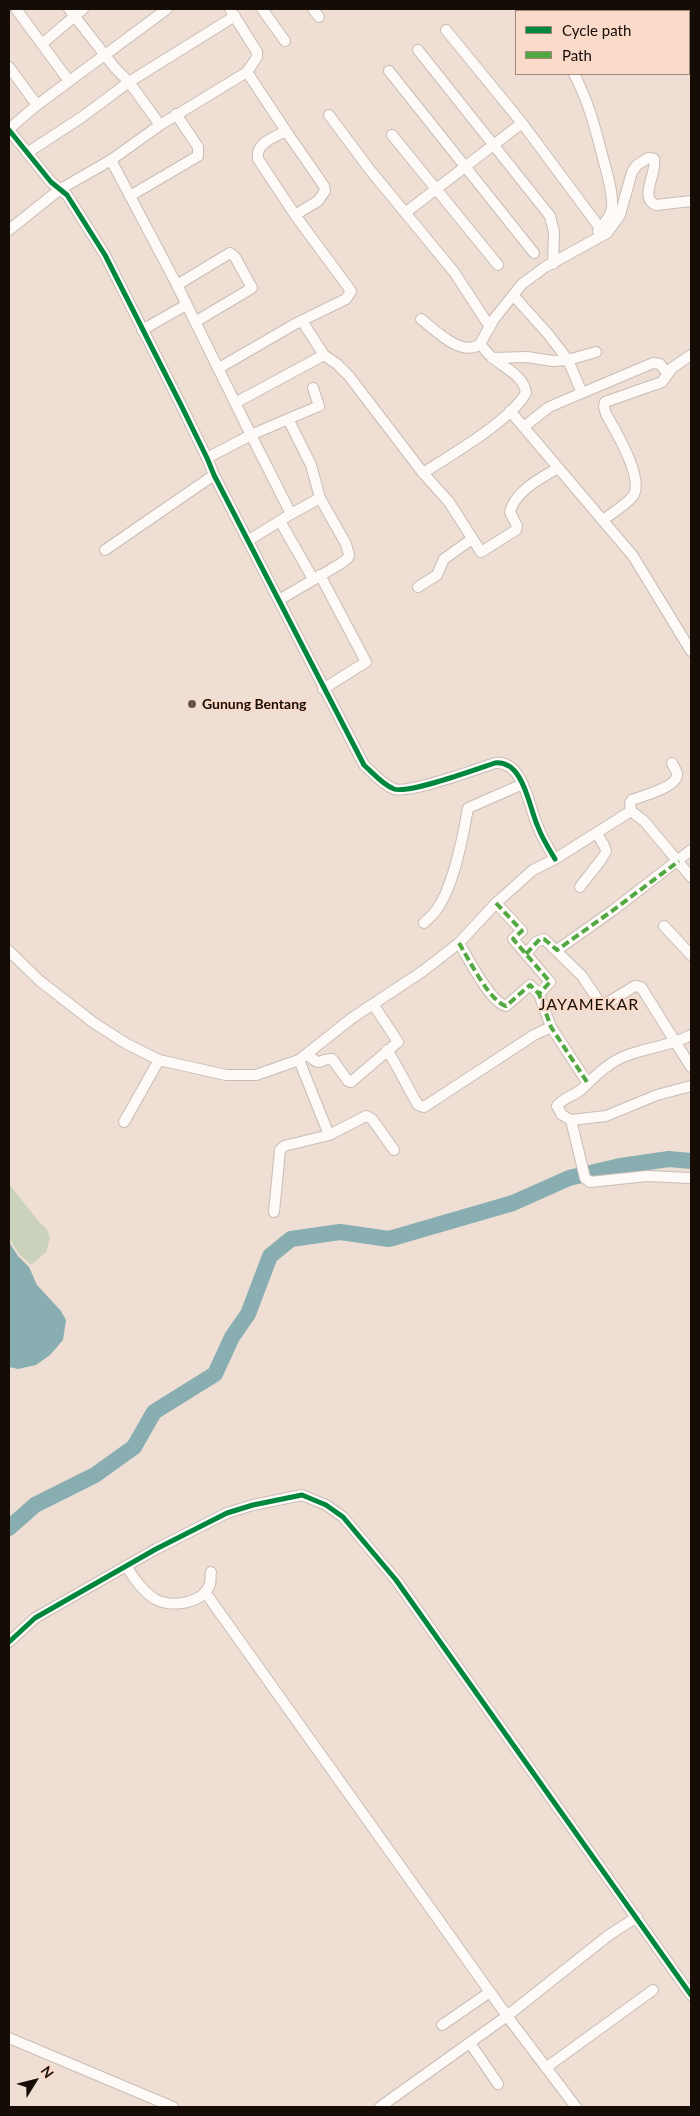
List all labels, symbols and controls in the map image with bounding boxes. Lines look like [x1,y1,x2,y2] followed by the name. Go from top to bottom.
[515,10,690,75] legend
[562,21,631,39] text: Cycle path
[562,46,592,64] text: Path
[202,696,306,712] place label: Gunung Bentang
[186,698,198,710] marker: Gunung Bentang
[538,995,640,1015] district label: JAYAMEKAR
[10,2056,60,2106] north arrow
[37,2063,58,2081] text: N

